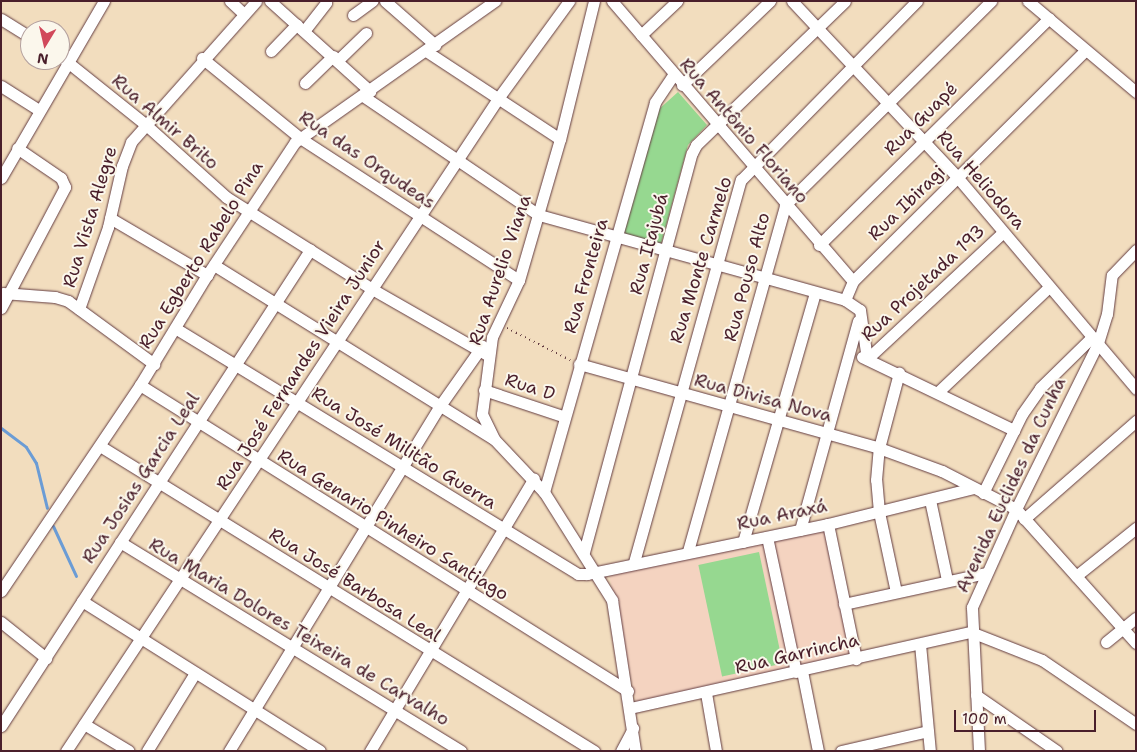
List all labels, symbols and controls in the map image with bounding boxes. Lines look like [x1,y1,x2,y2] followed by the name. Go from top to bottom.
[20,20,70,70] north arrow
[36,49,50,69] text: N
[675,54,813,208] street label: Rua Antônio Floriano
[107,70,223,174] street label: Rua Almir Brito
[880,78,962,160] street label: Rua Guapé
[295,106,439,214] street label: Rua das Orqudeas
[932,126,1030,234] street label: Rua Heliodora
[58,144,122,290] street label: Rua Vista Alegre
[134,157,268,353] street label: Rua Egberto Rabelo Pina
[864,161,950,245] street label: Rua Ibiragi
[665,174,737,346] street label: Rua Monte Carmelo
[625,191,673,297] street label: Rua Itajubá
[464,192,536,348] street label: Rua Aurelio Viana
[719,210,775,344] street label: Rua Pouso Alto
[559,216,613,336] street label: Rua Fronteira
[857,220,989,346] street label: Rua Projetada 193
[212,236,390,494] street label: Rua José Fernandes Vieira Junior
[502,369,558,405] street label: Rua D
[692,369,834,427] street label: Rua Divisa Nova
[951,374,1071,596] street label: Avenida Euclides da Cunha
[308,382,500,514] street label: Rua José Militão Guerra
[78,389,204,567] street label: Rua Josias Garcia Leal
[274,445,512,605] street label: Rua Genario Pinheiro Santiago
[735,495,829,535] street label: Rua Araxá
[265,523,445,647] street label: Rua José Barbosa Leal
[145,533,453,731] street label: Rua Maria Dolores Teixeira de Carvalho
[733,629,861,679] street label: Rua Garrincha
[957,700,1100,732] scale bar
[962,709,1007,729] text: 100 m

